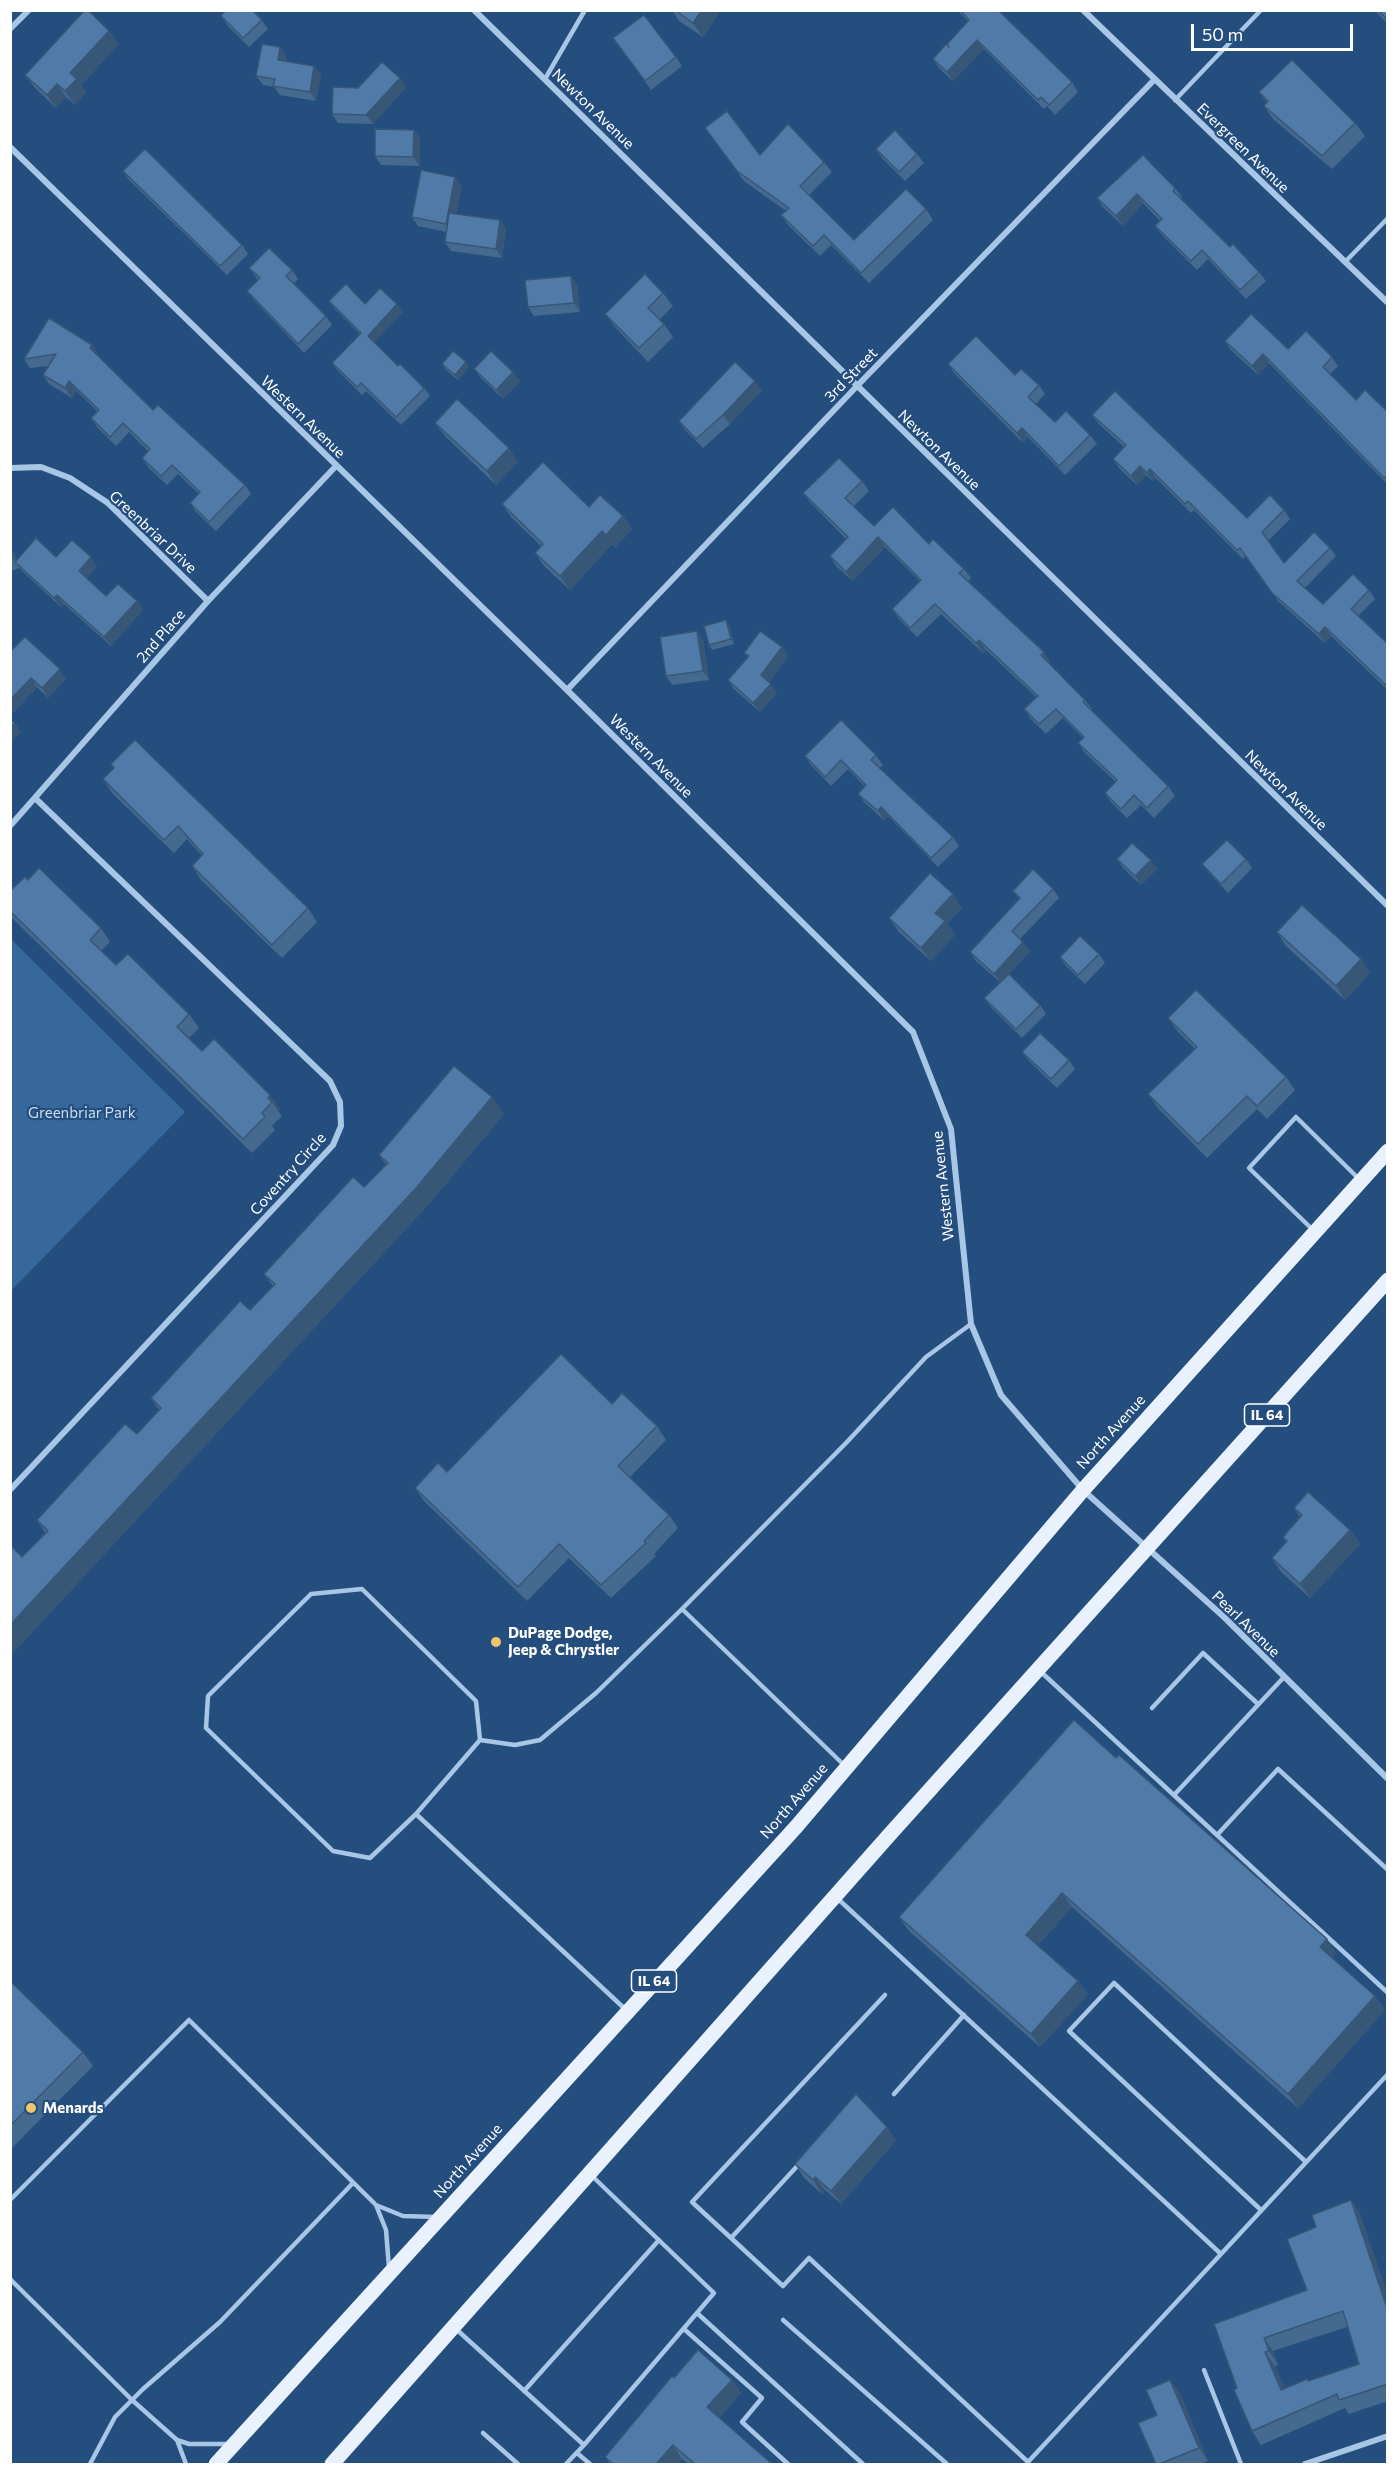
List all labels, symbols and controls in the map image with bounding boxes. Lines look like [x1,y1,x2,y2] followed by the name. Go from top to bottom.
[1194,12,1356,50] scale bar
[1202,23,1243,45] text: 50 m
[548,65,638,153] street label: Newton Avenue
[1193,99,1293,197] street label: Evergreen Avenue
[821,344,881,406] street label: 3rd Street
[257,372,349,462] street label: Western Avenue
[894,406,984,494] street label: Newton Avenue
[106,487,200,577] street label: Greenbriar Drive
[133,606,189,666] street label: 2nd Place
[606,711,696,801] street label: Western Avenue
[1241,746,1331,834] street label: Newton Avenue
[28,1104,136,1122] park label: Greenbriar Park
[246,1129,330,1219] street label: Coventry Circle
[928,1130,958,1242] street label: Western Avenue
[1073,1391,1149,1473] street label: North Avenue
[1244,1404,1290,1426] road number: IL 64
[1208,1587,1284,1661] street label: Pearl Avenue
[508,1624,619,1659] place label: DuPage Dodge, Jeep & Chrystler
[489,1635,503,1649] marker: DuPage Dodge, Jeep & Chrystler
[756,1760,832,1842] street label: North Avenue
[632,1970,676,1992] road number: IL 64
[43,2099,104,2117] place label: Menards
[24,2101,38,2115] marker: Menards
[430,2120,506,2202] street label: North Avenue

